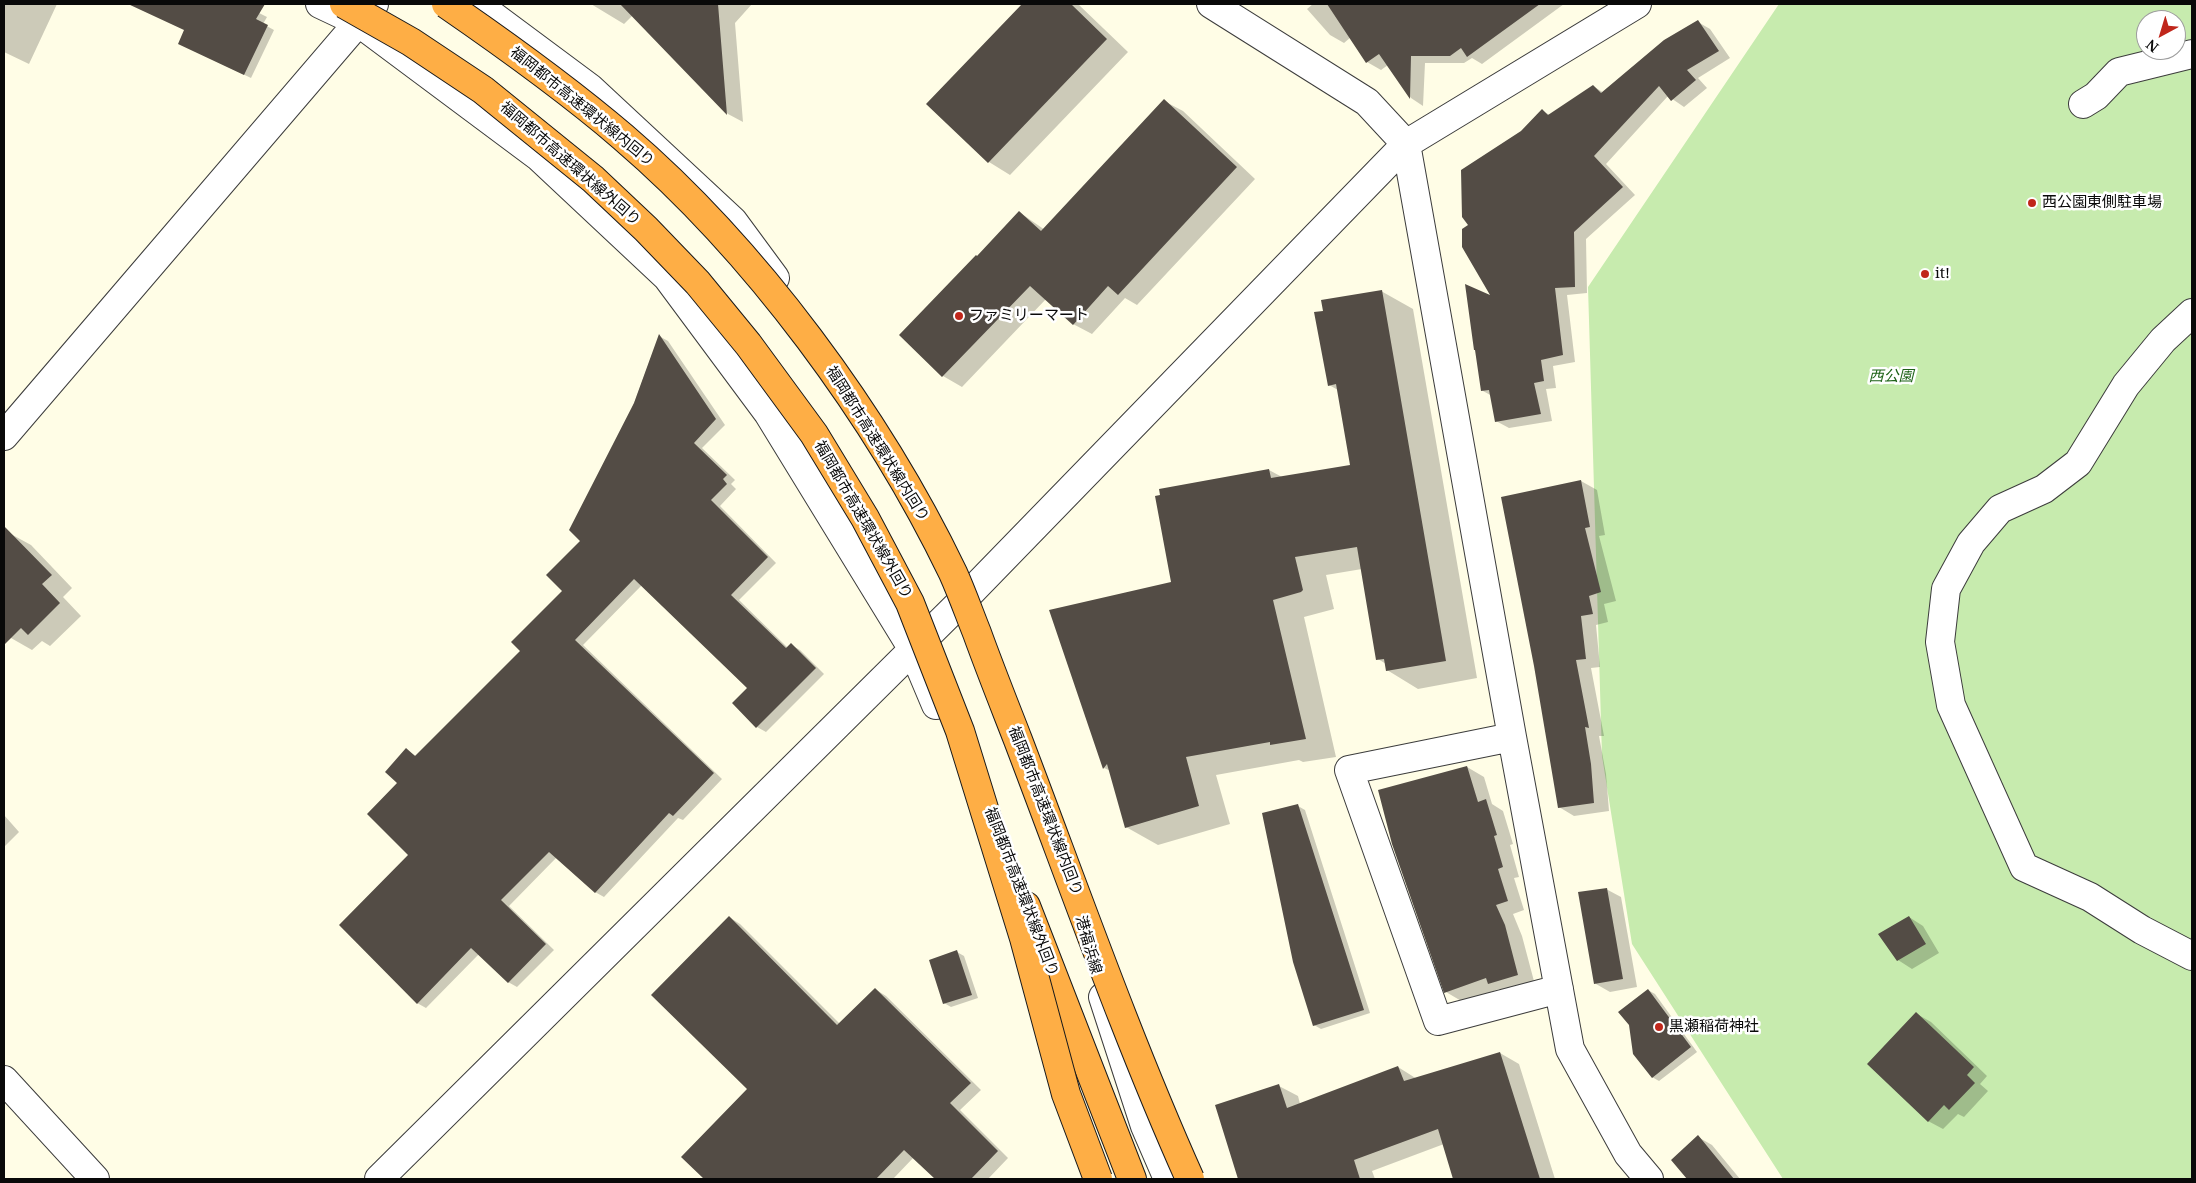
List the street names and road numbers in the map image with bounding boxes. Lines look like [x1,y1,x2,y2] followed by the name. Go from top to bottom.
[506,43,658,171] street label: 福岡都市高速環状線内回り
[496,98,644,230] street label: 福岡都市高速環状線外回り
[822,363,932,525] street label: 福岡都市高速環状線内回り
[810,438,916,602] street label: 福岡都市高速環状線外回り
[1004,724,1086,898] street label: 福岡都市高速環状線内回り
[980,805,1062,979] street label: 福岡都市高速環状線外回り
[1071,914,1105,976] street label: 港福浜線

